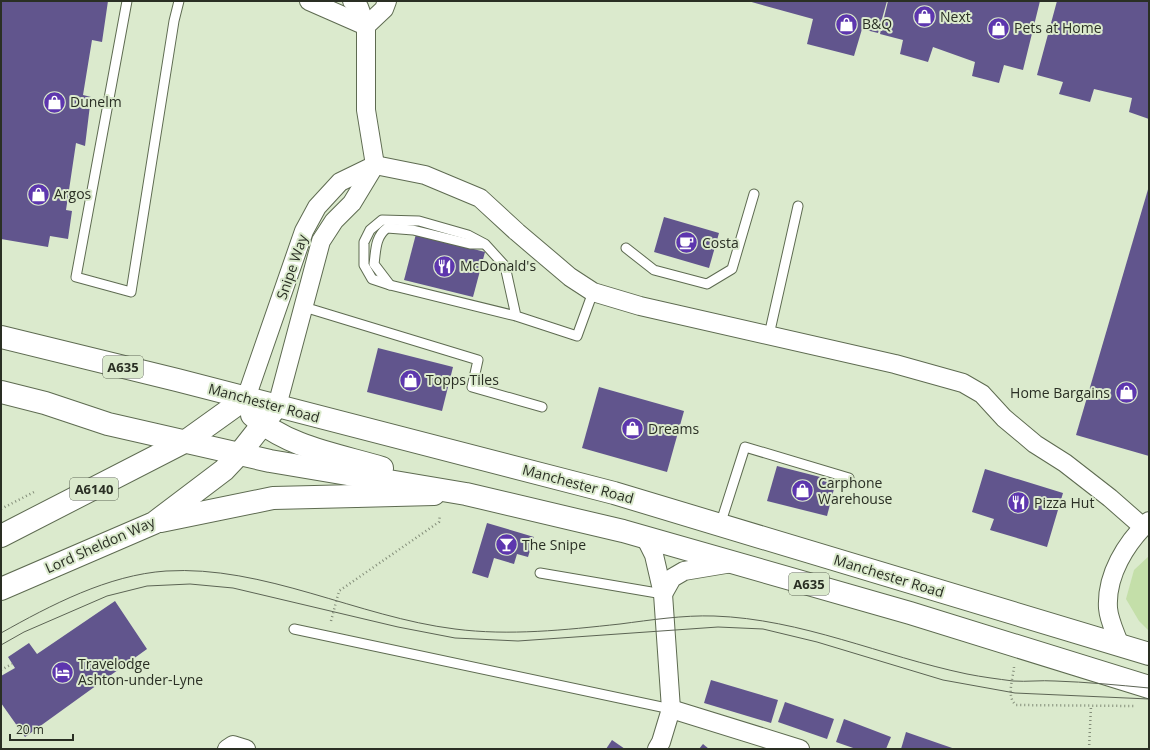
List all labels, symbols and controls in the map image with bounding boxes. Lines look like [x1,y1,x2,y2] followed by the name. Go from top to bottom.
[912,4,938,30] shop icon: Next
[940,7,971,26] place label: Next
[833,11,859,37] shop icon: B&Q
[862,14,892,33] place label: B&Q
[985,15,1011,41] shop icon: Pets at Home
[1014,18,1102,37] place label: Pets at Home
[42,89,68,115] shop icon: Dunelm
[70,92,122,111] place label: Dunelm
[25,181,51,207] shop icon: Argos
[54,184,92,203] place label: Argos
[673,230,699,256] cafe icon: Costa
[272,231,312,302] street label: Snipe Way
[702,233,739,252] place label: Costa
[431,253,457,279] restaurant icon: McDonald's
[460,256,536,275] place label: McDonald's
[103,356,143,378] road number: A635
[397,367,423,393] shop icon: Topps Tiles
[426,370,499,389] place label: Topps Tiles
[206,379,322,426] street label: Manchester Road
[1113,380,1139,406] shop icon: Home Bargains
[1010,383,1110,402] place label: Home Bargains
[620,416,646,442] shop icon: Dreams
[648,419,699,438] place label: Dreams
[520,460,636,507] street label: Manchester Road
[818,473,893,508] place label: Carphone Warehouse
[70,478,118,500] road number: A6140
[789,478,815,504] shop icon: Carphone Warehouse
[1005,490,1031,516] restaurant icon: Pizza Hut
[1034,493,1094,512] place label: Pizza Hut
[42,511,159,577] street label: Lord Sheldon Way
[493,532,519,558] bar icon: The Snipe
[522,535,586,554] place label: The Snipe
[832,550,947,601] street label: Manchester Road
[789,573,829,595] road number: A635
[78,654,203,689] place label: Travelodge Ashton-under-Lyne
[49,659,75,685] hotel icon: Travelodge Ashton-under-Lyne
[10,716,73,742] scale bar
[16,721,44,738] text: 20 m

